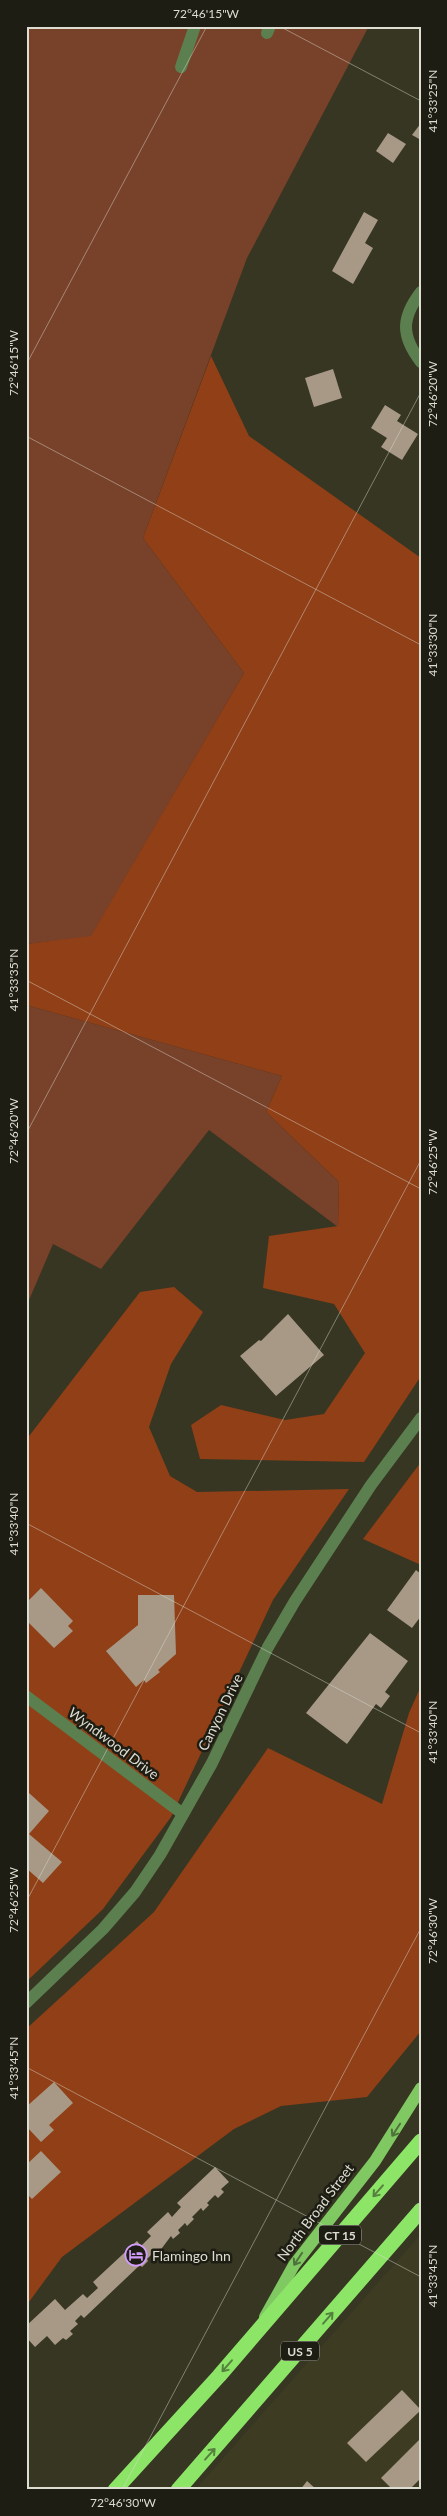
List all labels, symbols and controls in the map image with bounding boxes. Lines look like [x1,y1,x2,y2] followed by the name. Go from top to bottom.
[173,6,240,21] text: 72°46'15"W
[425,70,440,132] text: 41°33'25"N
[6,329,21,396] text: 72°46'15"W
[425,360,440,427] text: 72°46'20"W
[425,614,440,676] text: 41°33'30"N
[6,949,21,1011] text: 41°33'35"N
[6,1097,21,1164] text: 72°46'20"W
[425,1128,440,1195] text: 72°46'25"W
[6,1493,21,1555] text: 41°33'40"N
[194,1671,246,1753] street label: Canyon Drive
[425,1701,440,1763] text: 41°33'40"N
[65,1703,163,1783] street label: Wyndwood Drive
[6,1866,21,1933] text: 72°46'25"W
[425,1897,440,1964] text: 72°46'30"W
[6,2037,21,2099] text: 41°33'45"N
[391,2123,401,2137] one-way arrow
[273,2160,357,2264] street label: North Broad Street
[372,2185,383,2198] one-way arrow
[319,2226,361,2244] road number: CT 15
[124,2243,148,2267] hotel icon: Flamingo Inn
[425,2245,440,2307] text: 41°33'45"N
[152,2247,231,2264] place label: Flamingo Inn
[293,2252,303,2266] one-way arrow
[323,2311,334,2324] one-way arrow
[281,2342,319,2360] road number: US 5
[222,2359,233,2372] one-way arrow
[204,2447,216,2460] one-way arrow
[90,2495,157,2510] text: 72°46'30"W

